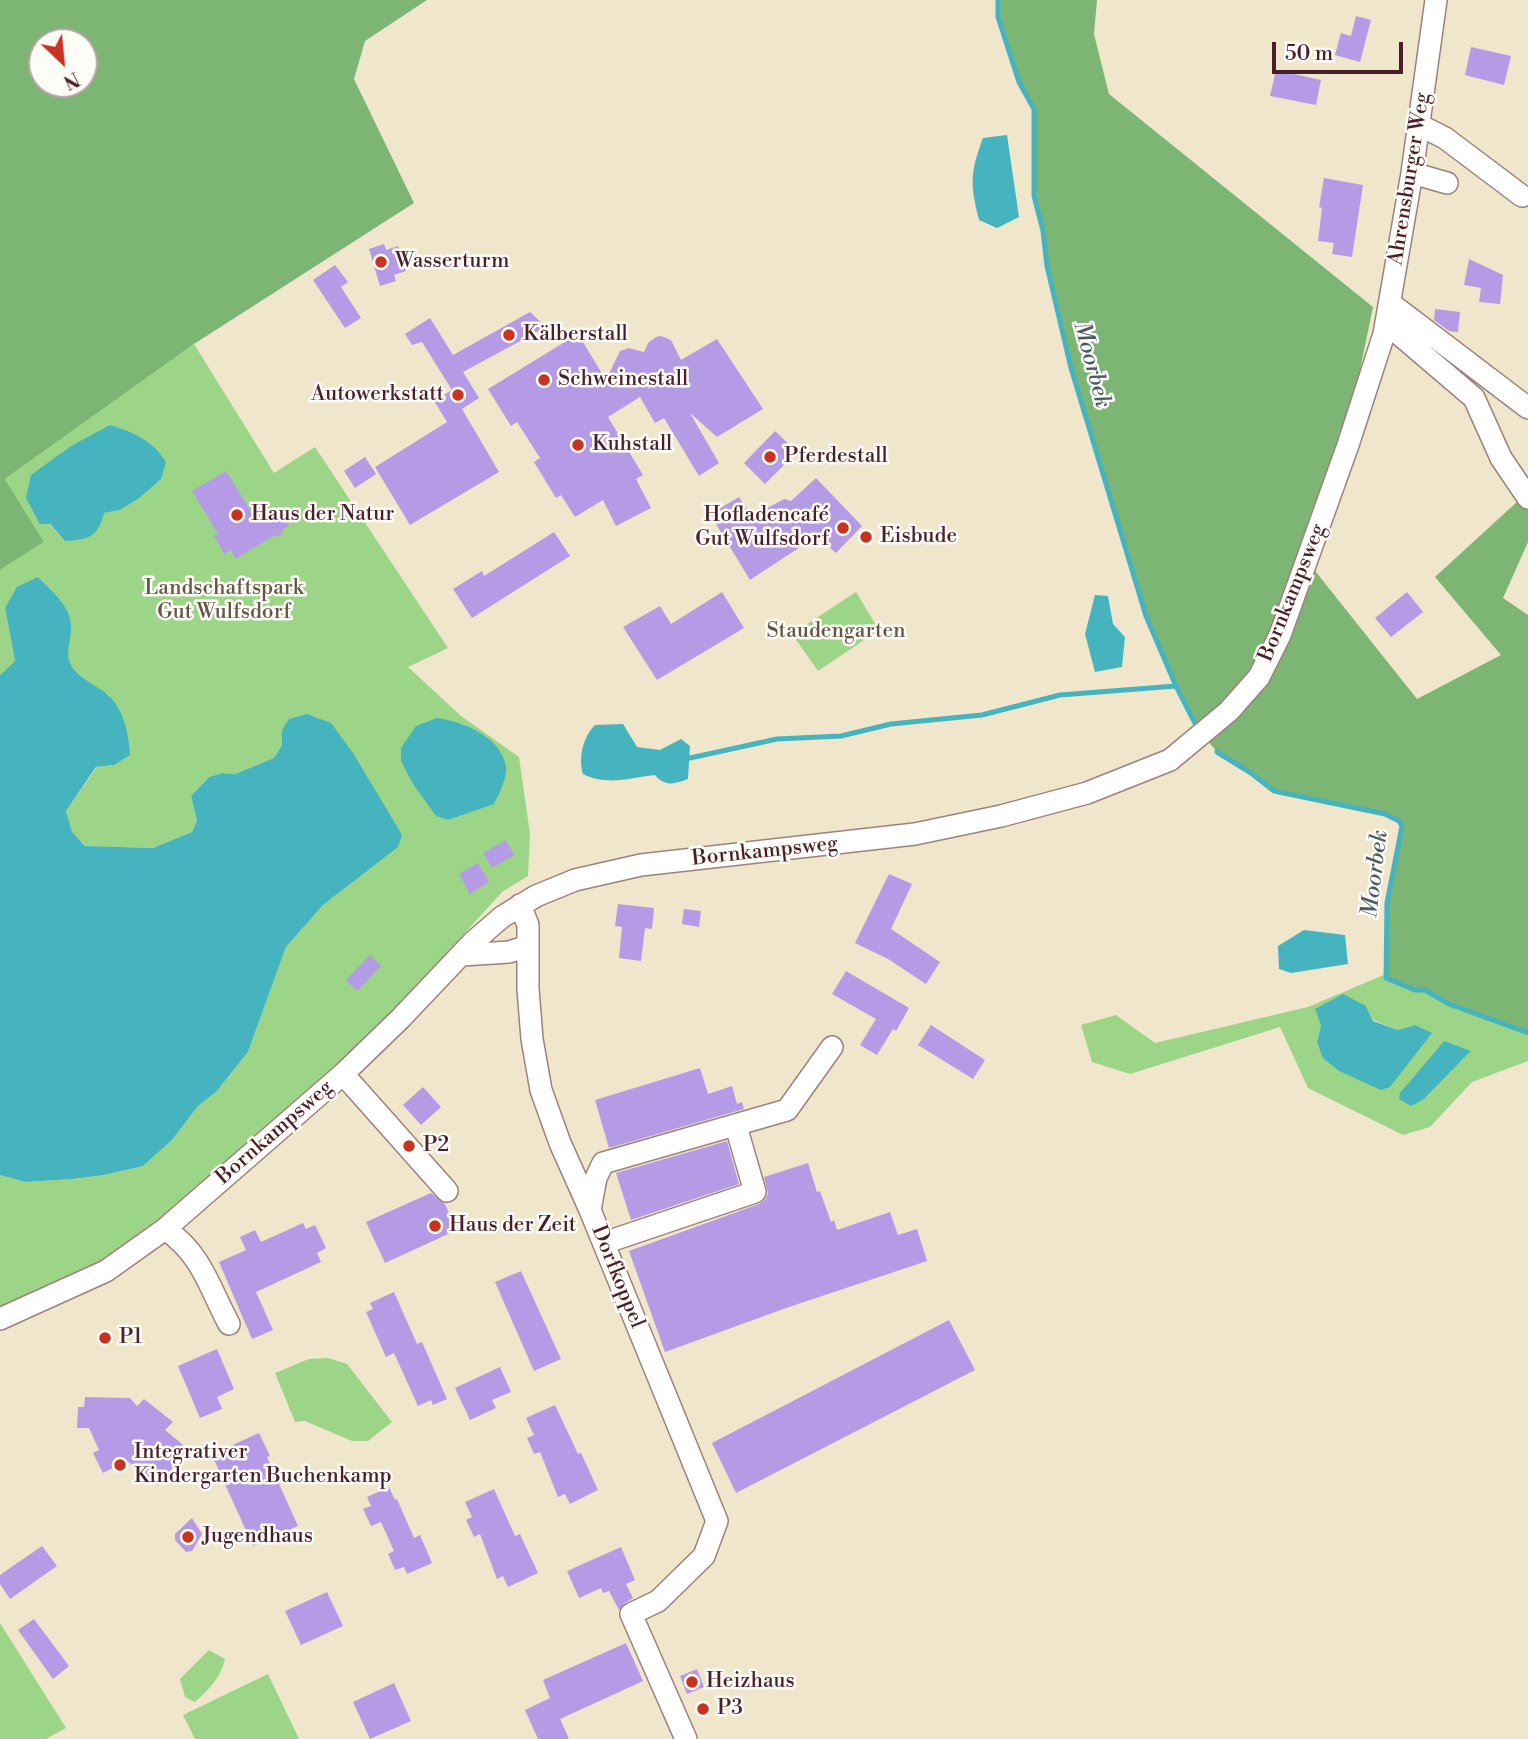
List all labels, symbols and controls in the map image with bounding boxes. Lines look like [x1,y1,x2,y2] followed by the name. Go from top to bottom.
[28,28,98,98] north arrow
[1276,28,1407,72] scale bar
[1285,41,1333,67] text: 50 m
[59,66,83,94] text: N
[1384,91,1436,267] street label: Ahrensburger Weg
[395,249,509,275] place label: Wasserturm
[373,254,389,270] marker: Wasserturm
[1066,319,1116,411] water label: Moorbek
[523,322,628,348] place label: Kälberstall
[501,327,517,343] marker: Kälberstall
[558,367,688,393] place label: Schweinestall
[536,372,552,388] marker: Schweinestall
[311,382,444,408] place label: Autowerkstatt
[450,387,466,403] marker: Autowerkstatt
[592,432,672,458] place label: Kuhstall
[570,437,586,453] marker: Kuhstall
[784,444,888,470] place label: Pferdestall
[762,449,778,465] marker: Pferdestall
[251,502,394,528] place label: Haus der Natur
[695,503,829,553] place label: Hofladencafé Gut Wulfsdorf
[229,507,245,523] marker: Haus der Natur
[835,520,851,536] marker: Hofladencafé Gut Wulfsdorf
[1254,520,1332,666] street label: Bornkampsweg
[880,524,957,550] place label: Eisbude
[858,529,874,545] marker: Eisbude
[144,576,304,626] park label: Landschaftspark Gut Wulfsdorf
[766,619,906,645] park label: Staudengarten
[1357,829,1395,919] water label: Moorbek
[691,832,839,872] street label: Bornkampsweg
[211,1075,339,1191] street label: Bornkampsweg
[423,1133,449,1159] place label: P2
[401,1138,417,1154] marker: P2
[449,1213,576,1239] place label: Haus der Zeit
[427,1218,443,1234] marker: Haus der Zeit
[585,1222,649,1332] street label: Dorfkoppel
[119,1325,142,1351] place label: P1
[97,1330,113,1346] marker: P1
[134,1440,392,1490] place label: Integrativer Kindergarten Buchenkamp
[112,1457,128,1473] marker: Integrativer Kindergarten Buchenkamp
[202,1524,313,1550] place label: Jugendhaus
[180,1529,196,1545] marker: Jugendhaus
[706,1669,795,1695] place label: Heizhaus
[684,1674,700,1690] marker: Heizhaus
[717,1696,743,1722] place label: P3
[695,1701,711,1717] marker: P3

